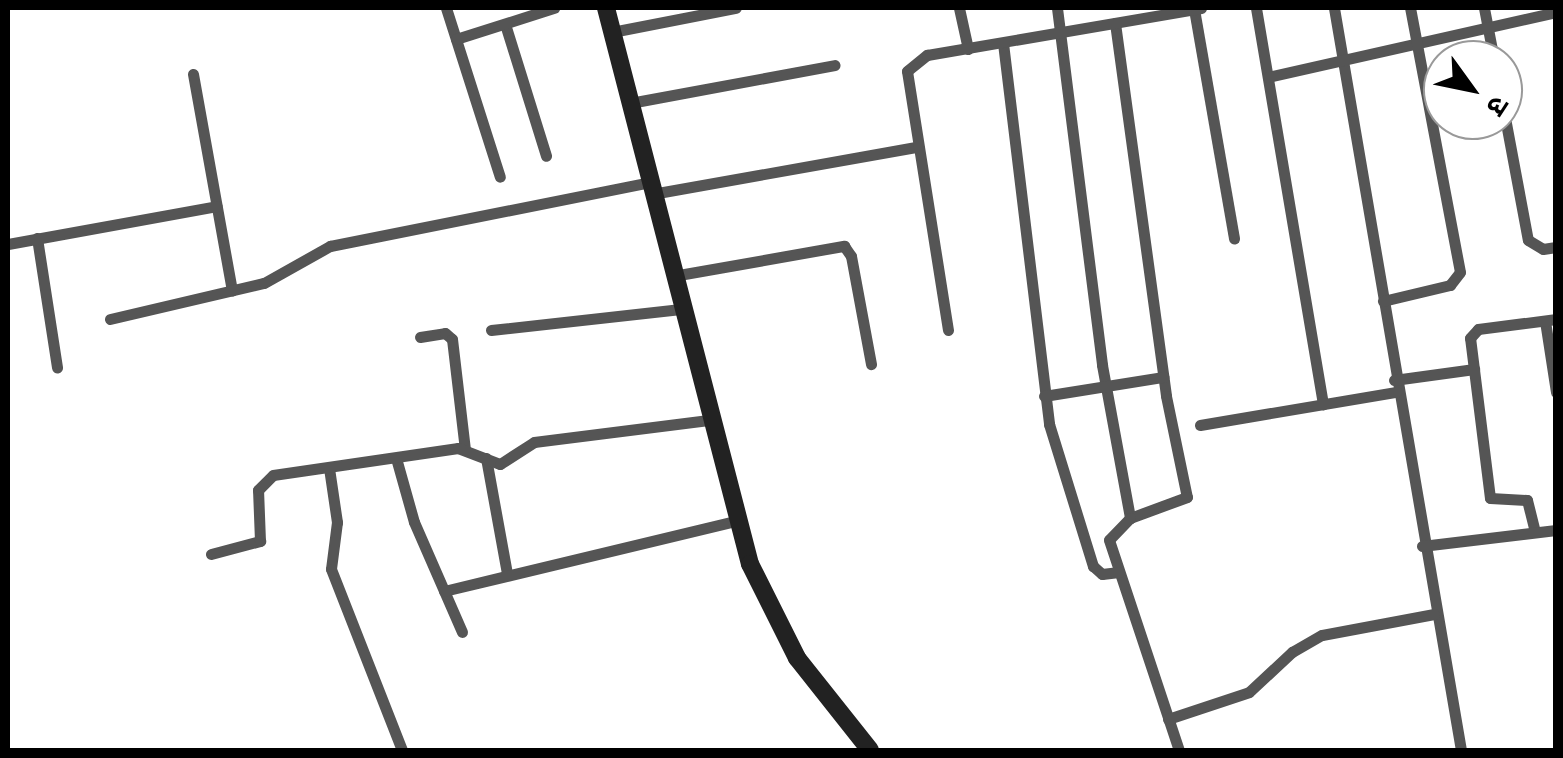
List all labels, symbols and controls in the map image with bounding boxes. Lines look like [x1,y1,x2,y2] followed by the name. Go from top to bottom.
[1423,40,1523,140] north arrow
[1480,91,1513,120] text: उ

